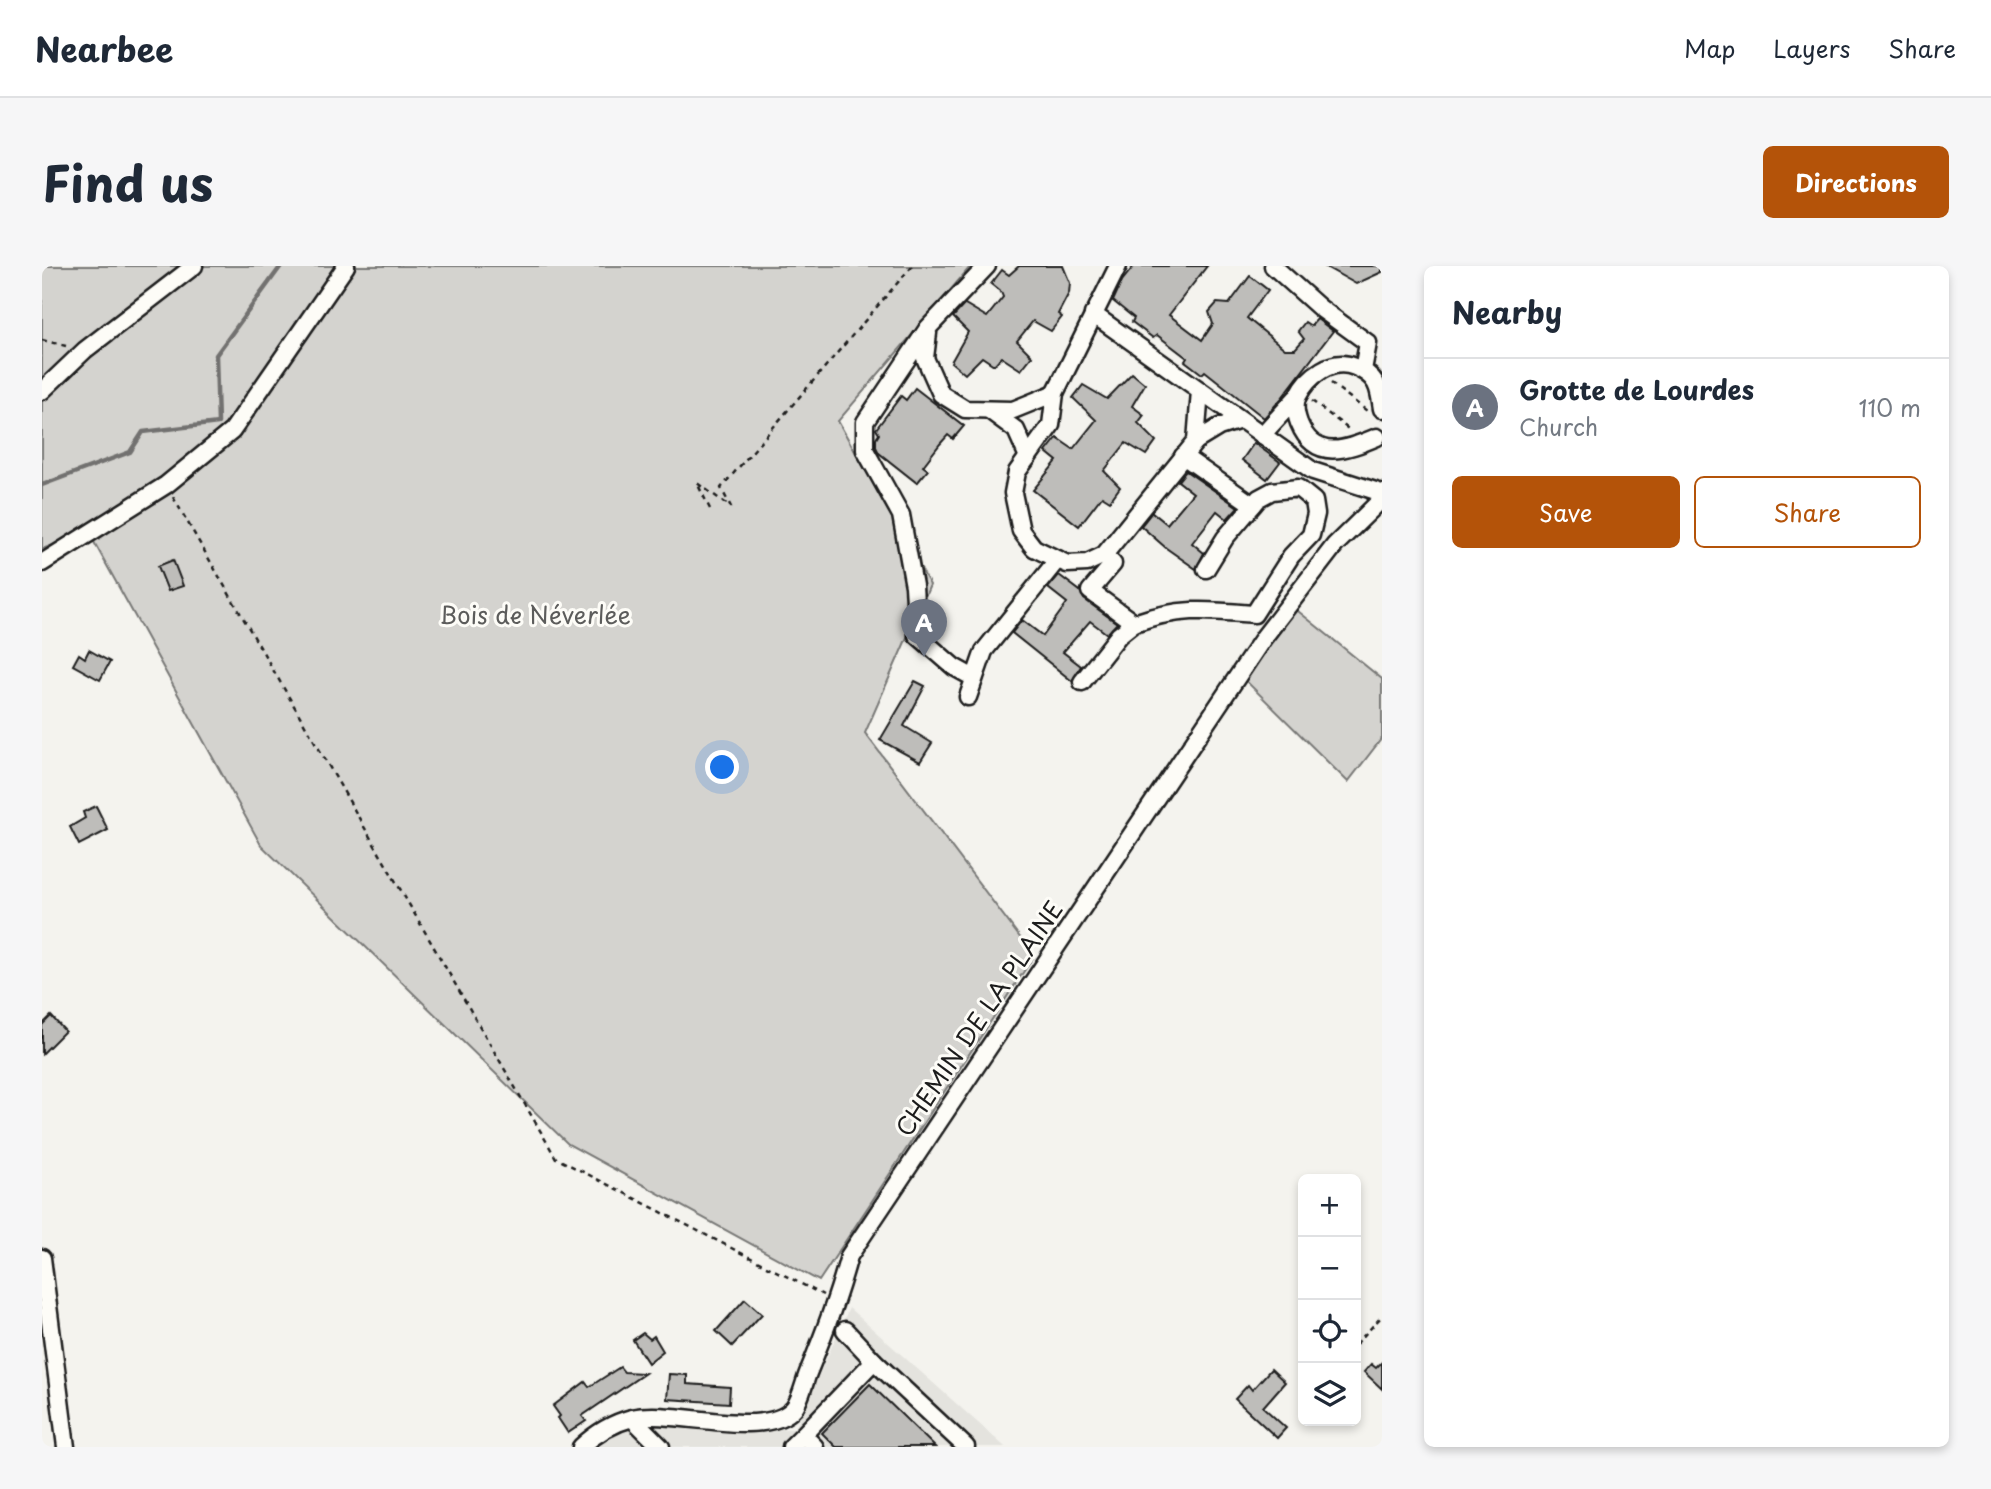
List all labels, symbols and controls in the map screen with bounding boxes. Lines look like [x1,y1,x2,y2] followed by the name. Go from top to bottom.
[35,23,173,73] text: Nearbee
[1684,30,1735,66] text: Map
[1773,30,1850,66] text: Layers
[1888,30,1956,66] text: Share
[42,145,213,219] text: Find us
[1763,146,1949,218] button: Directions
[1452,289,1562,334] text: Nearby
[1519,370,1754,409] text: Grotte de Lourdes
[1466,390,1484,425] text: A
[1859,390,1921,425] text: 110 m
[1519,409,1598,444] text: Church
[1452,476,1680,548] button: Save
[1694,476,1921,548] button: Share
[439,596,631,632] park label: Bois de Néverlée
[901,599,947,657] pin: A
[705,750,739,784] your location
[886,893,1071,1143] street label: CHEMIN DE LA PLAINE
[1298,1174,1361,1426] map controls
[1298,1174,1361,1237] button: +
[1298,1237,1361,1300] button: −
[1298,1300,1361,1363] button: locate
[1298,1363,1361,1426] button: layers

